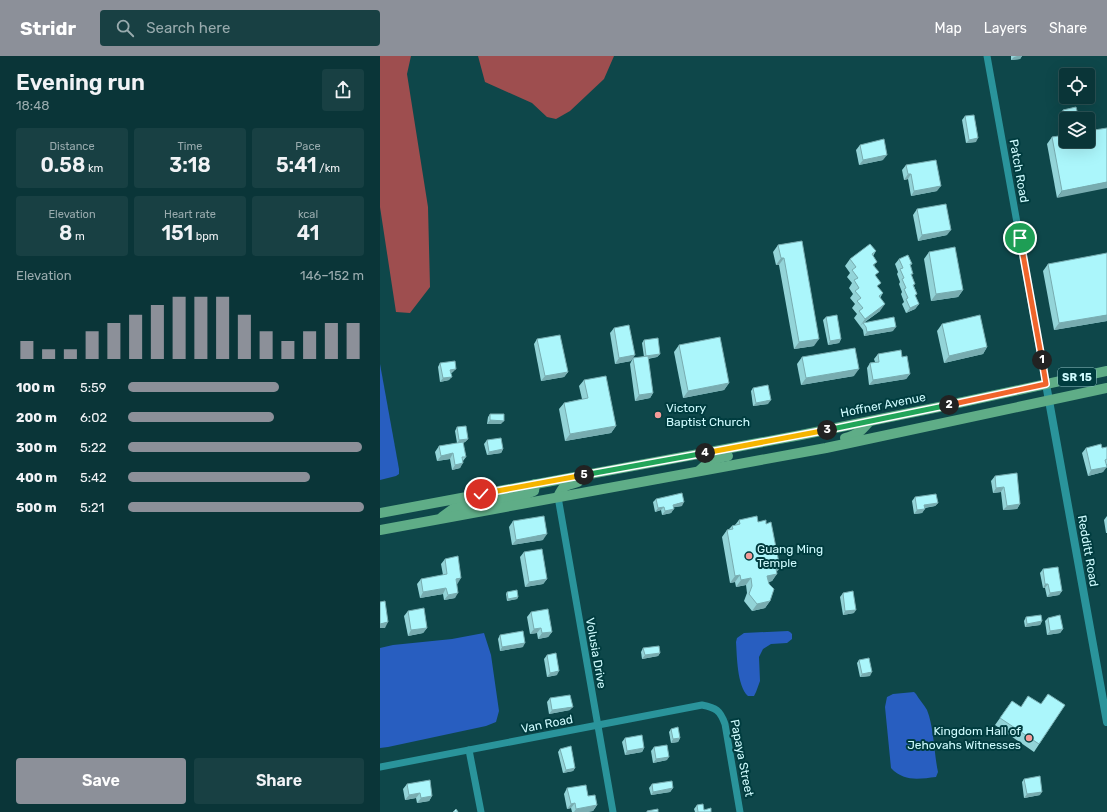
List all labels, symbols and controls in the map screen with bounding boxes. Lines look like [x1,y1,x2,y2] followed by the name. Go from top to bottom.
[100,10,380,46] search box
[20,17,76,40] text: Stridr
[114,17,136,39] icon: search
[146,19,230,37] text: Search here
[935,20,962,37] text: Map
[984,20,1027,37] text: Layers
[1049,20,1087,37] text: Share
[1059,68,1095,148] map controls
[1059,68,1095,104] button: locate
[16,69,145,96] text: Evening run
[322,69,364,111] button: share
[16,98,50,113] text: 18:48
[1059,112,1095,148] button: layers
[1007,138,1031,204] street label: Patch Road
[49,140,95,153] text: Distance
[178,140,202,153] text: Time
[295,140,321,153] text: Pace
[41,153,85,177] text: 0.58
[169,153,211,177] text: 3:18
[276,153,317,177] text: 5:41
[85,162,103,175] text: km
[317,162,340,175] text: /km
[48,208,96,221] text: Elevation
[164,208,216,221] text: Heart rate
[298,208,318,221] text: kcal
[59,221,72,245] text: 8
[161,221,193,245] text: 151
[297,221,319,245] text: 41
[1003,221,1037,255] pin
[1009,227,1031,249] icon: arrive
[72,230,85,243] text: m
[193,230,219,243] text: bpm
[16,268,72,283] text: Elevation
[300,268,364,283] text: 146–152 m
[1032,350,1052,370] pin: 1
[1039,353,1045,366] text: 1
[1058,368,1096,386] road number: SR 15
[16,380,55,395] text: 100 m
[80,380,106,395] text: 5:59
[839,390,927,420] street label: Hoffner Avenue
[939,395,959,415] pin: 2
[945,398,953,411] text: 2
[666,401,750,429] place label: Victory Baptist Church
[16,410,57,425] text: 200 m
[80,410,107,425] text: 6:02
[653,410,663,420] marker: Victory Baptist Church
[817,420,837,440] pin: 3
[823,423,831,436] text: 3
[16,440,57,455] text: 300 m
[80,440,106,455] text: 5:22
[695,443,715,463] pin: 4
[701,446,709,459] text: 4
[574,465,594,485] pin: 5
[580,468,588,481] text: 5
[16,470,57,485] text: 400 m
[80,470,107,485] text: 5:42
[464,477,498,511] pin
[470,483,492,505] icon: check
[16,500,57,515] text: 500 m
[80,500,104,515] text: 5:21
[1075,514,1101,588] street label: Redditt Road
[757,542,823,570] place label: Guang Ming Temple
[744,551,754,561] marker: Guang Ming Temple
[583,616,609,690] street label: Volusia Drive
[520,712,574,736] street label: Van Road
[728,718,756,798] street label: Papaya Street
[907,724,1021,752] place label: Kingdom Hall of Jehovahs Witnesses
[1024,733,1034,743] marker: Kingdom Hall of Jehovahs Witnesses
[16,758,186,804] button: Save
[194,758,364,804] button: Share

